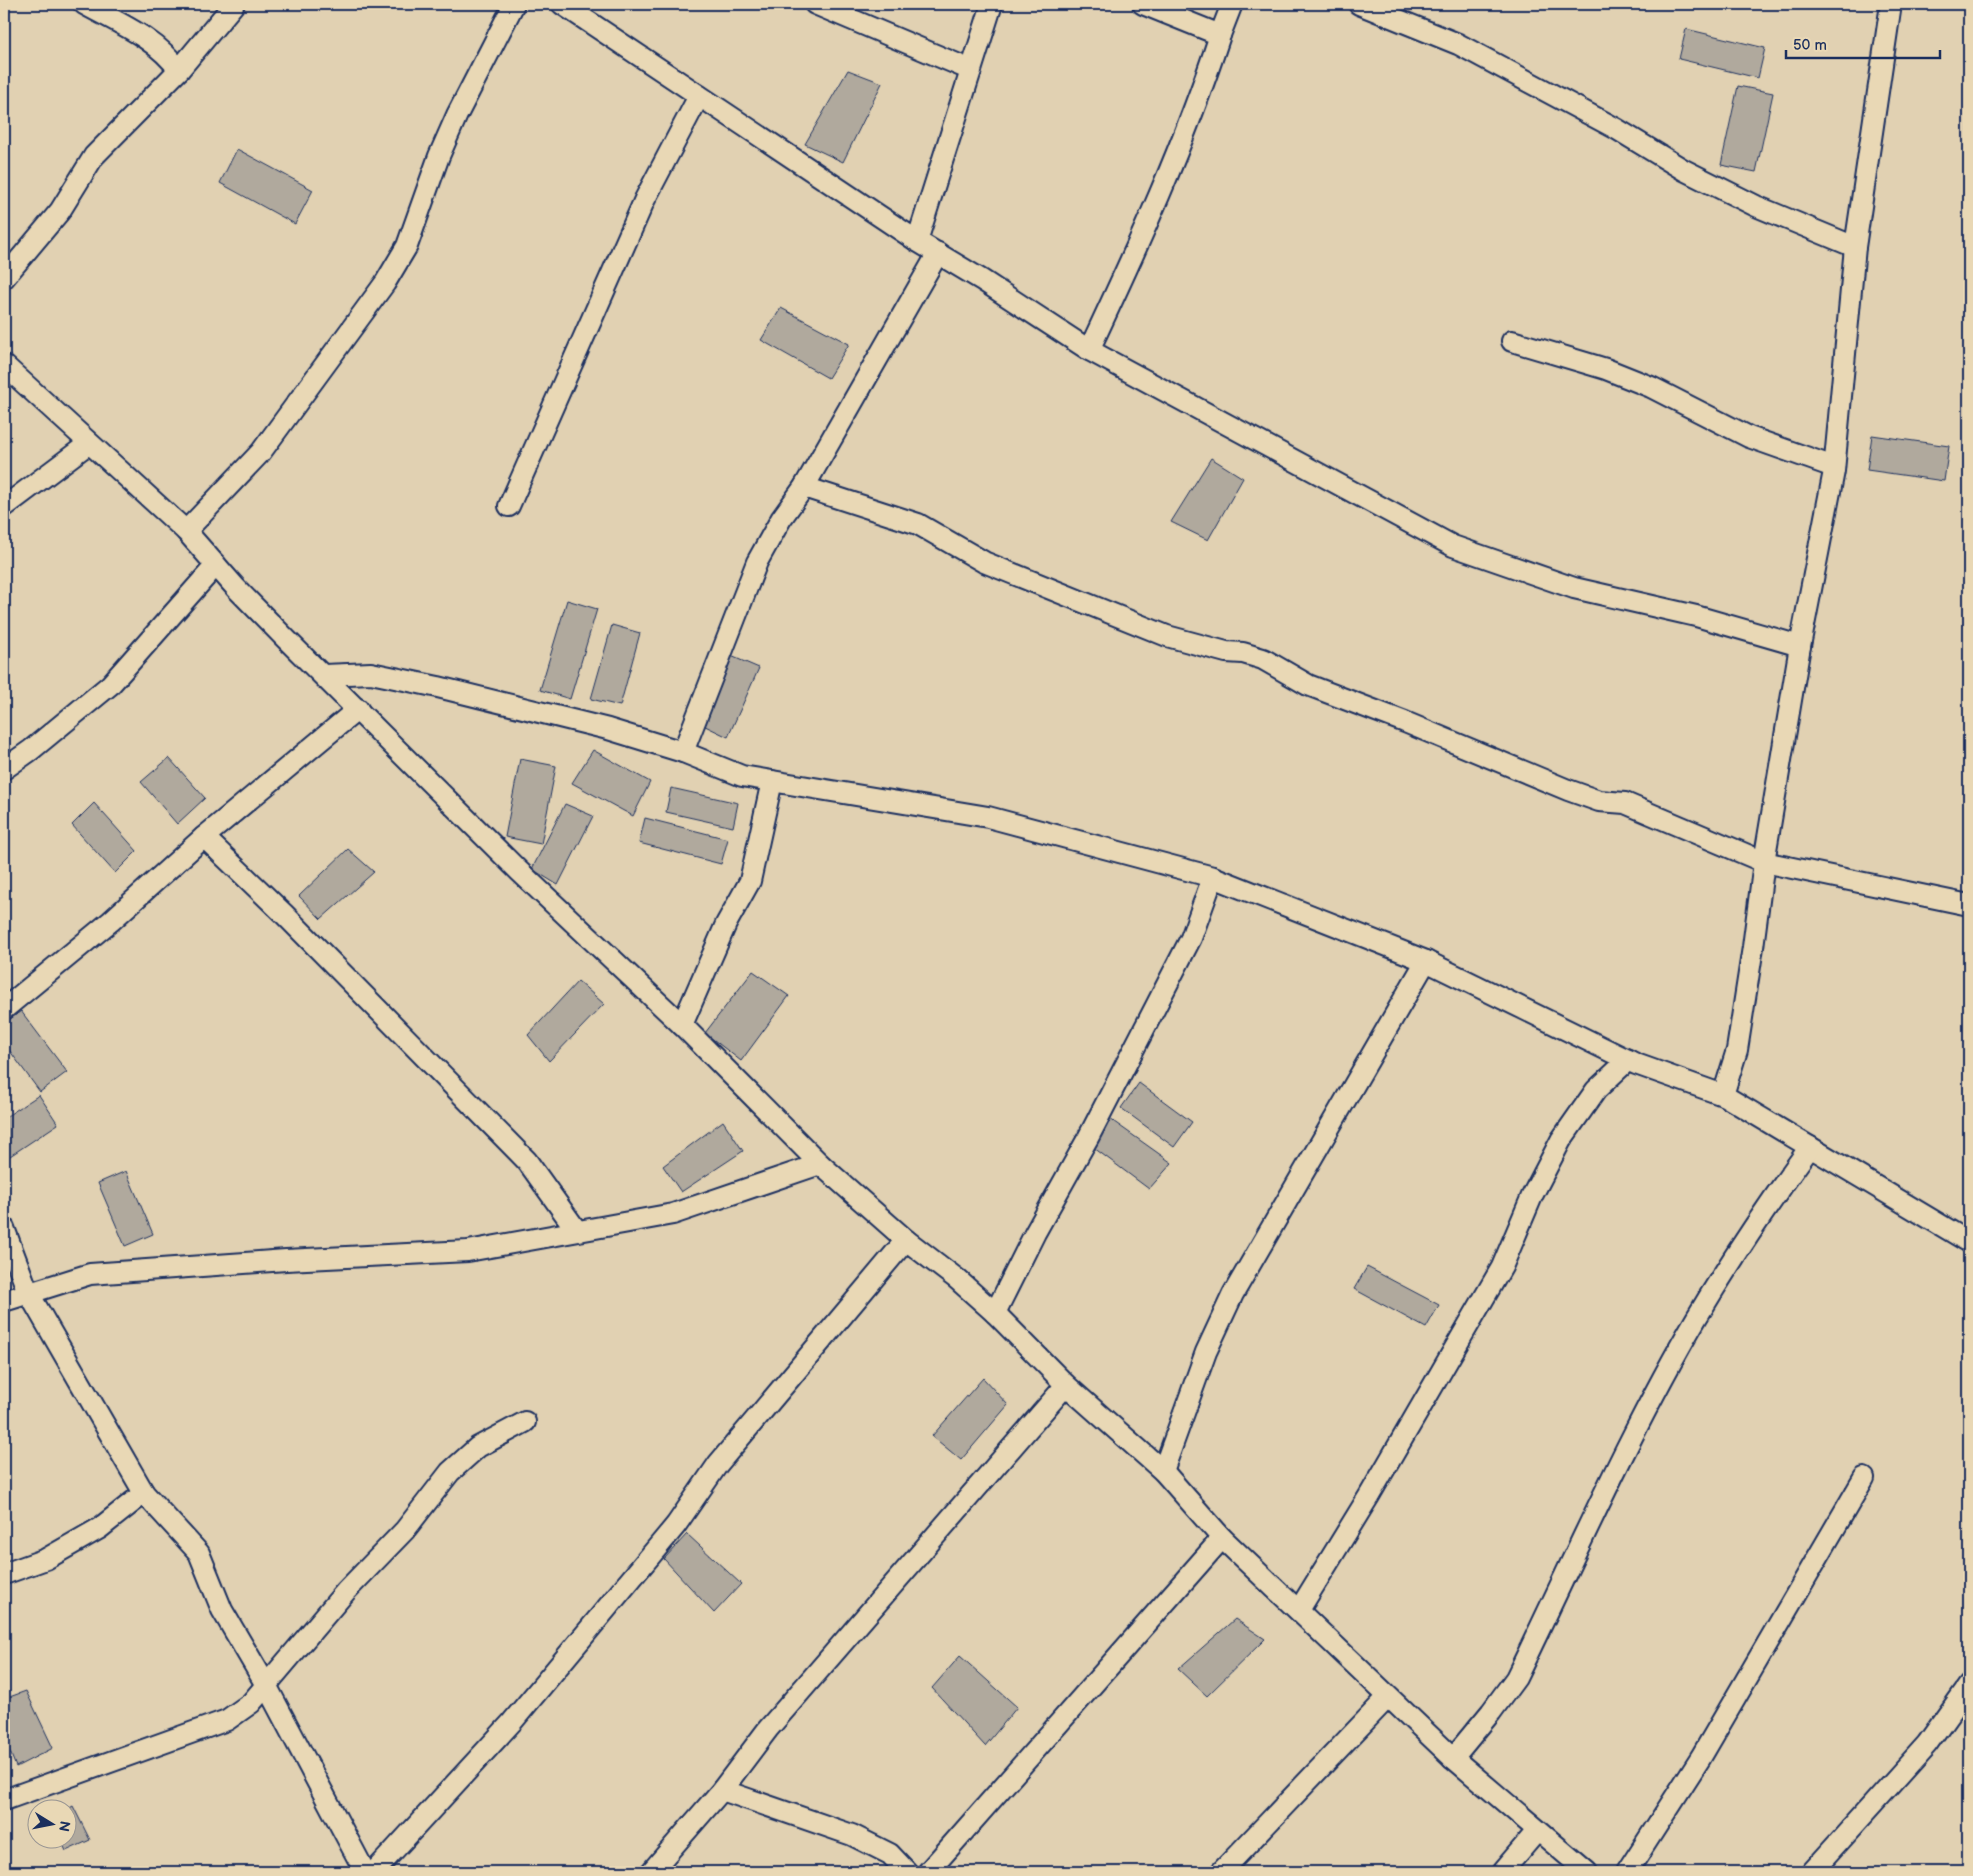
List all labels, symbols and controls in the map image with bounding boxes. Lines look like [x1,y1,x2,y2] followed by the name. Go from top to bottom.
[1786,28,1939,60] scale bar
[1793,36,1827,55] text: 50 m
[28,1798,78,1848] north arrow
[55,1820,74,1833] text: N

